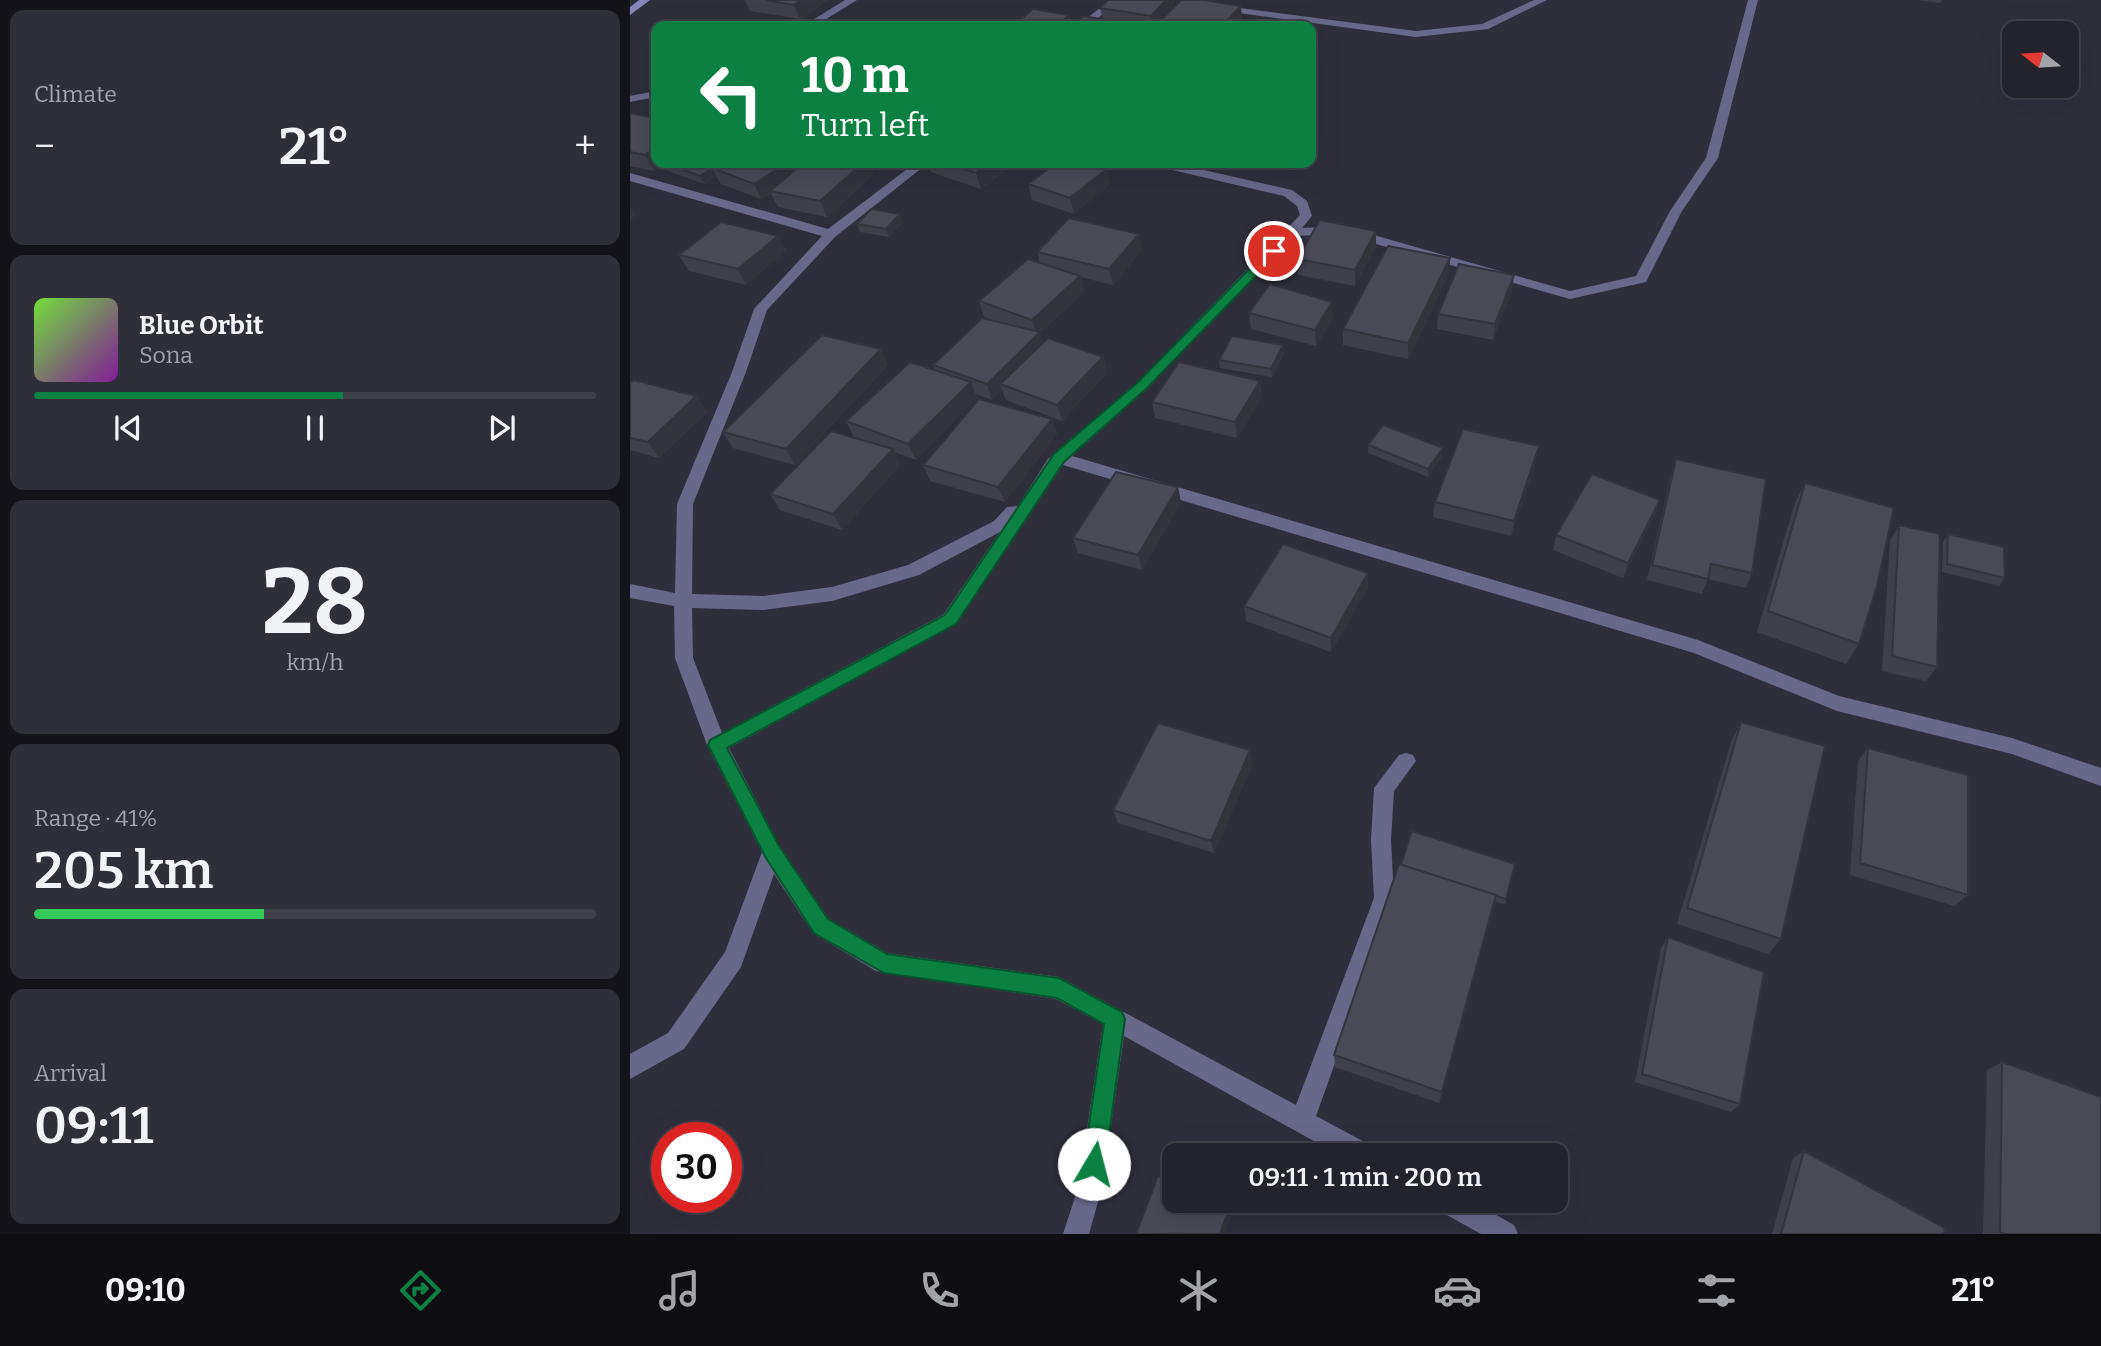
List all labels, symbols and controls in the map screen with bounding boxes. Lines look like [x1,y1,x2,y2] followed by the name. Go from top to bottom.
[2002,21,2079,98] north arrow
[2002,21,2079,98] map controls
[801,46,909,105] text: 10 m
[686,49,777,140] icon: left
[34,80,117,108] text: Climate
[801,106,929,144] text: Turn left
[279,115,350,178] text: 21°
[34,123,55,169] text: −
[574,123,596,169] text: +
[1244,221,1304,281] pin
[1255,232,1293,270] icon: arrive
[139,310,263,341] text: Blue Orbit
[139,341,193,369] text: Sona
[109,409,147,447] icon: previous
[296,409,334,447] icon: pause
[483,409,521,447] icon: next
[262,548,368,657] text: 28
[287,648,343,676] text: km/h
[34,804,157,832] text: Range · 41%
[34,839,213,902] text: 205 km
[34,1059,107,1087] text: Arrival
[34,1094,154,1157] text: 09:11
[651,1122,742,1213] speed limit sign: 30
[1057,1127,1131,1201] position arrow
[1248,1162,1482,1193] text: 09:11 · 1 min · 200 m
[396,1266,445,1315] icon: directions
[655,1266,704,1315] icon: music
[915,1266,964,1315] icon: phone
[1174,1266,1223,1315] icon: climate
[1433,1266,1482,1315] icon: car
[1692,1266,1741,1315] icon: filters
[105,1271,186,1309] text: 09:10
[1951,1271,1996,1309] text: 21°

